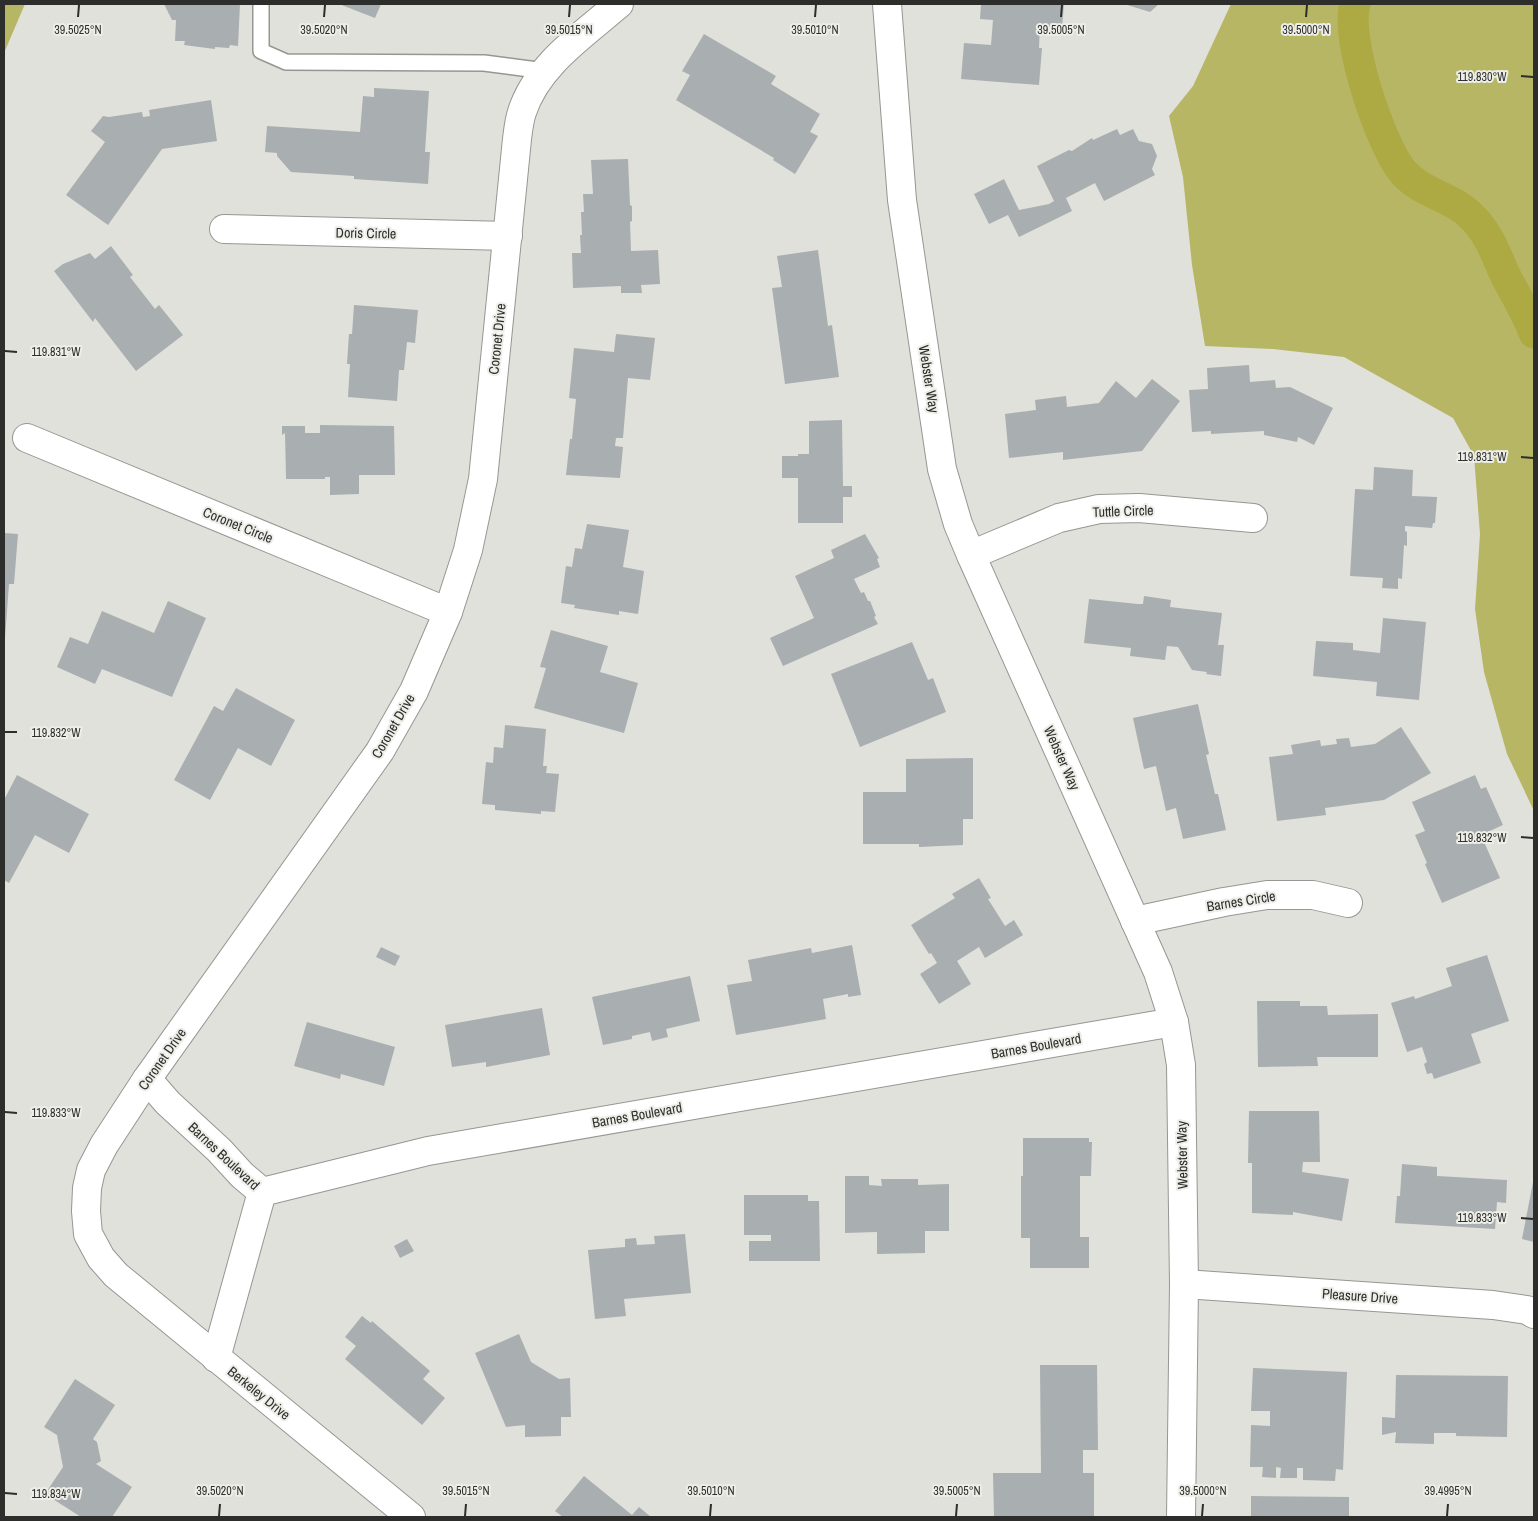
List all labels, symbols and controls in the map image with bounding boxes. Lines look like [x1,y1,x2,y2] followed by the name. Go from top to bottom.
[54,22,102,38] text: 39.5025°N
[300,22,348,38] text: 39.5020°N
[545,22,593,38] text: 39.5015°N
[791,22,839,38] text: 39.5010°N
[1037,22,1085,38] text: 39.5005°N
[1282,22,1330,38] text: 39.5000°N
[1458,69,1507,85] text: 119.830°W
[336,223,396,243] street label: Doris Circle
[484,303,510,375] street label: Coronet Drive
[32,344,81,360] text: 119.831°W
[915,344,943,414] street label: Webster Way
[1458,449,1507,465] text: 119.831°W
[1092,501,1154,521] street label: Tuttle Circle
[200,503,276,547] street label: Coronet Circle
[367,691,419,761] street label: Coronet Drive
[1040,723,1084,793] street label: Webster Way
[32,725,81,741] text: 119.832°W
[1458,830,1507,846] text: 119.832°W
[1205,887,1277,915] street label: Barnes Circle
[134,1025,190,1093] street label: Coronet Drive
[989,1029,1083,1063] street label: Barnes Boulevard
[590,1098,684,1132] street label: Barnes Boulevard
[32,1105,81,1121] text: 119.833°W
[184,1118,264,1194] street label: Barnes Boulevard
[1172,1120,1192,1189] street label: Webster Way
[1458,1210,1507,1226] text: 119.833°W
[1322,1284,1398,1308] street label: Pleasure Drive
[224,1362,294,1424] street label: Berkeley Drive
[196,1483,244,1499] text: 39.5020°N
[442,1483,490,1499] text: 39.5015°N
[687,1483,735,1499] text: 39.5010°N
[933,1483,981,1499] text: 39.5005°N
[1179,1483,1227,1499] text: 39.5000°N
[1424,1483,1472,1499] text: 39.4995°N
[32,1486,81,1502] text: 119.834°W

